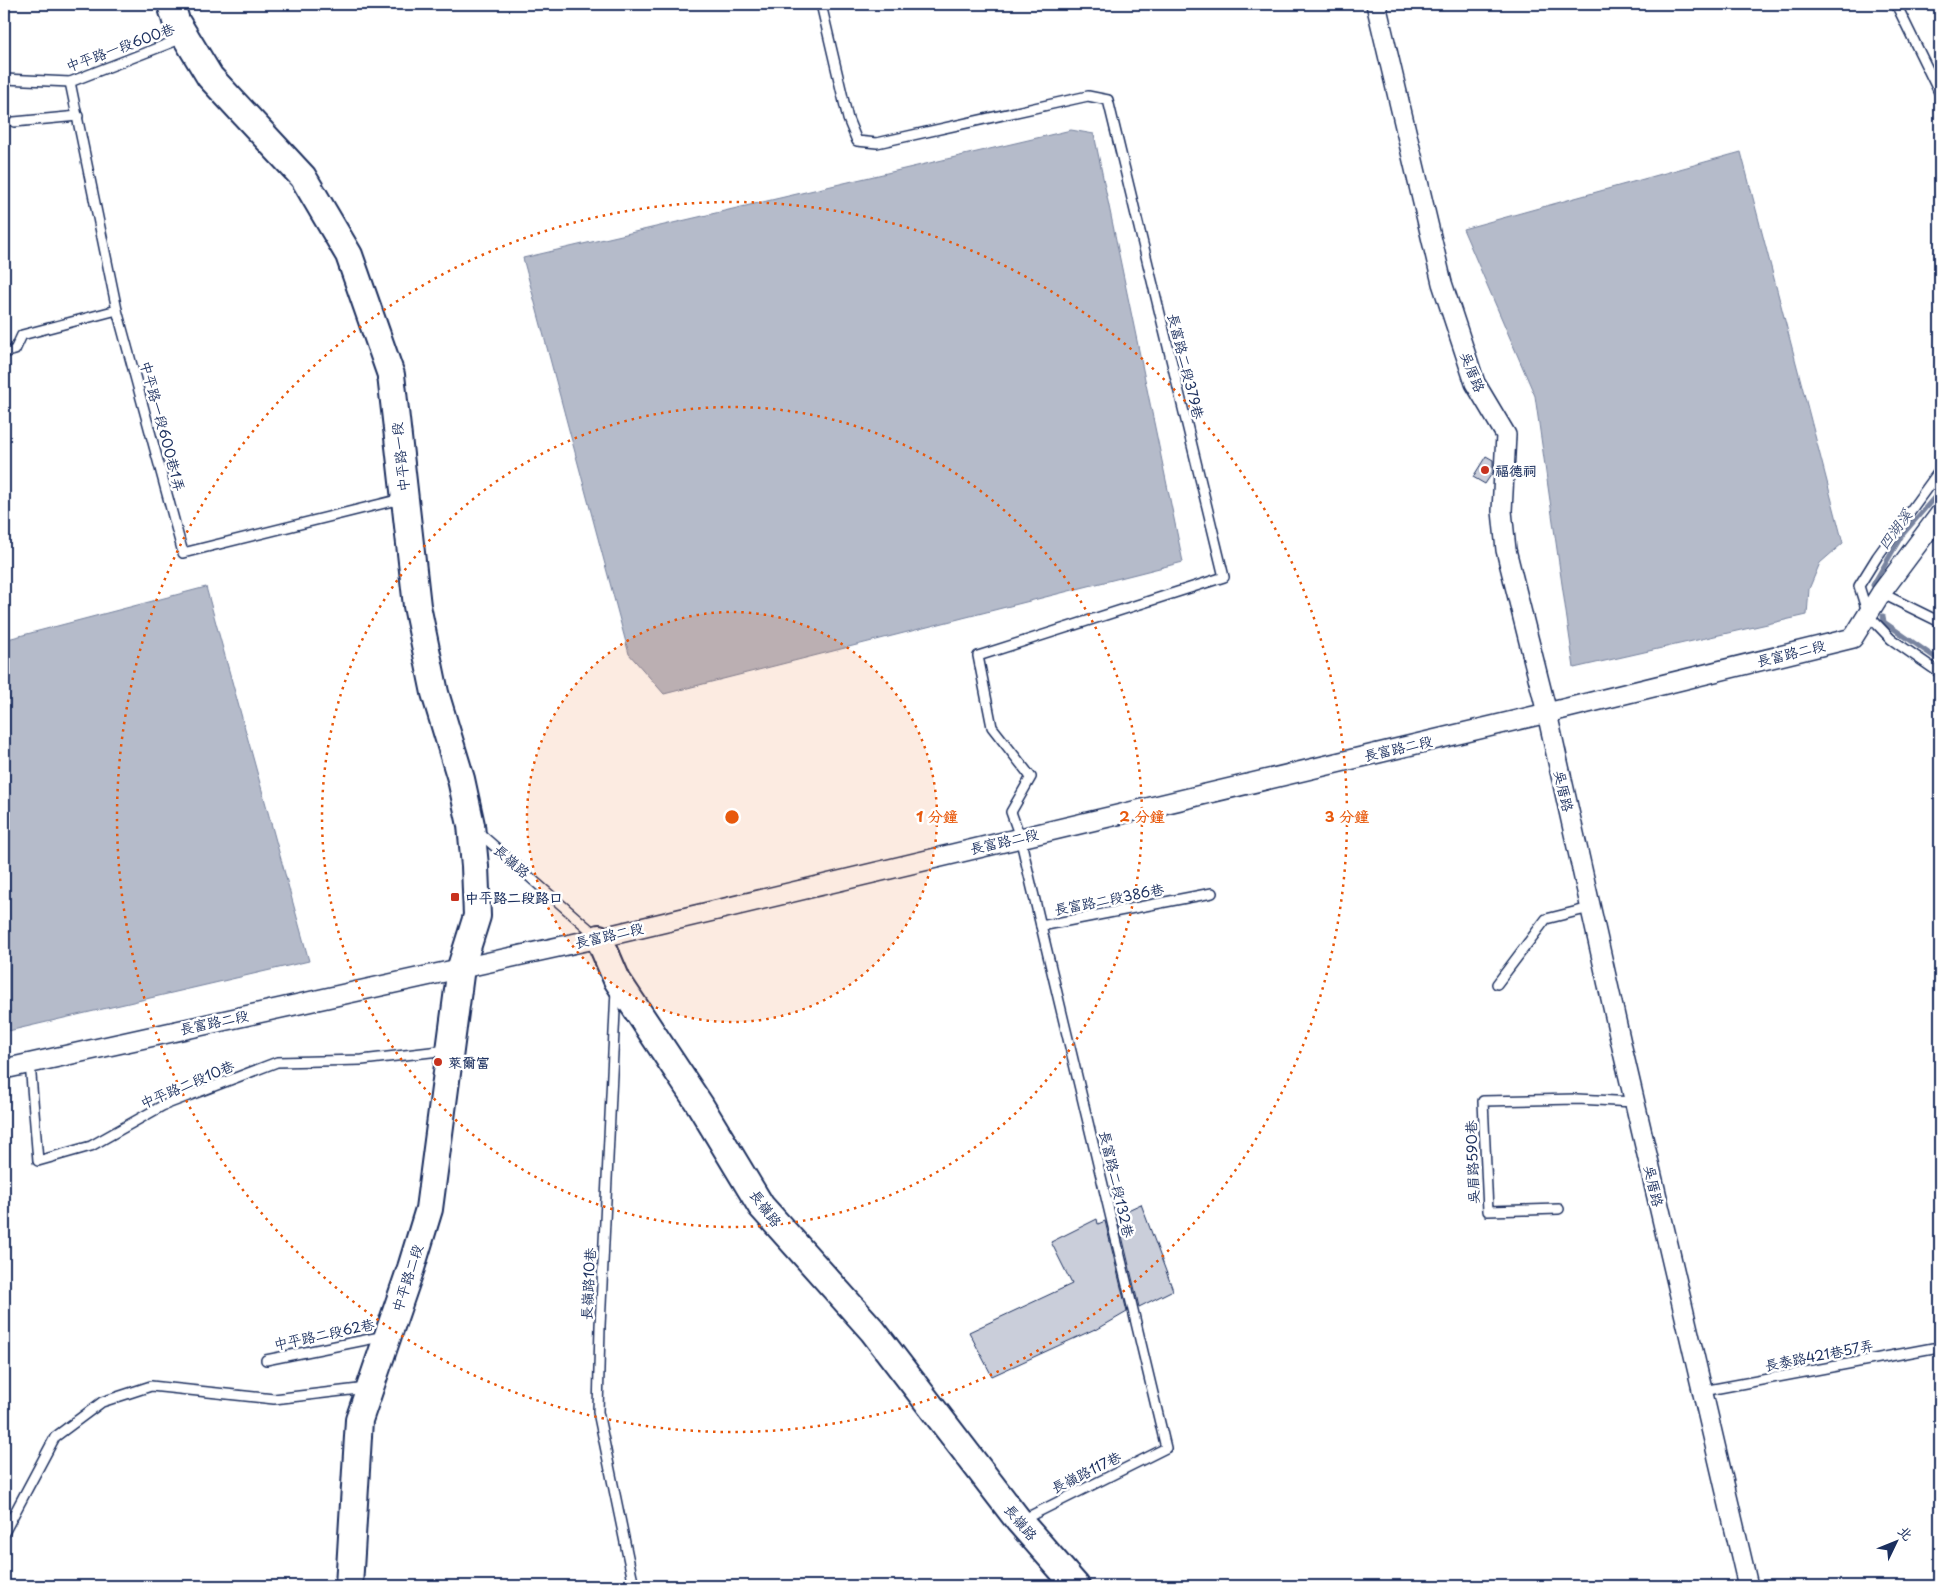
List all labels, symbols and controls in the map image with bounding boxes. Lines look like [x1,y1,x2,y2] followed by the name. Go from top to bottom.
[63,17,178,76] street label: 中平路一段600巷
[1163,311,1210,422] street label: 長富路二段379巷
[1455,349,1491,395] street label: 吳厝路
[135,358,191,494] street label: 中平路一段600巷1弄
[386,421,414,493] street label: 中平路一段
[1495,460,1537,481] place label: 福德祠
[1479,464,1491,476] marker: 福德祠
[1871,503,1917,554] water label: 四湖溪
[1754,634,1828,672] street label: 長富路二段
[1362,730,1434,766] street label: 長富路二段
[1549,768,1579,814] street label: 吳厝路
[916,804,958,827] text: 1 分鐘
[1119,804,1165,827] text: 2 分鐘
[1325,804,1369,827] text: 3 分鐘
[723,808,741,826] centre of rings
[968,823,1040,859] street label: 長富路二段
[489,839,535,883] street label: 長嶺路
[1052,878,1167,920] street label: 長富路二段386巷
[465,887,563,908] place label: 中平路二段路口
[449,891,461,903] marker: 中平路二段路口
[573,917,645,953] street label: 長富路二段
[178,1004,250,1040] street label: 長富路二段
[448,1052,490,1073] place label: 萊爾富
[137,1054,238,1113] street label: 中平路二段10巷
[432,1056,444,1068] marker: 萊爾富
[1460,1119,1484,1204] street label: 吳眉路590巷
[1094,1128,1140,1241] street label: 長富路二段132巷
[1639,1163,1669,1209] street label: 吳厝路
[745,1185,787,1231] street label: 長嶺路
[386,1241,428,1315] street label: 中平路二段
[576,1246,600,1321] street label: 長嶺路10巷
[272,1313,377,1355] street label: 中平路二段62巷
[1763,1334,1875,1376] street label: 長泰路421巷57弄
[1047,1446,1125,1498] street label: 長嶺路117巷
[999,1499,1043,1545] street label: 長嶺路
[1872,1518,1922,1568] north arrow
[1893,1521,1918,1545] text: 北

